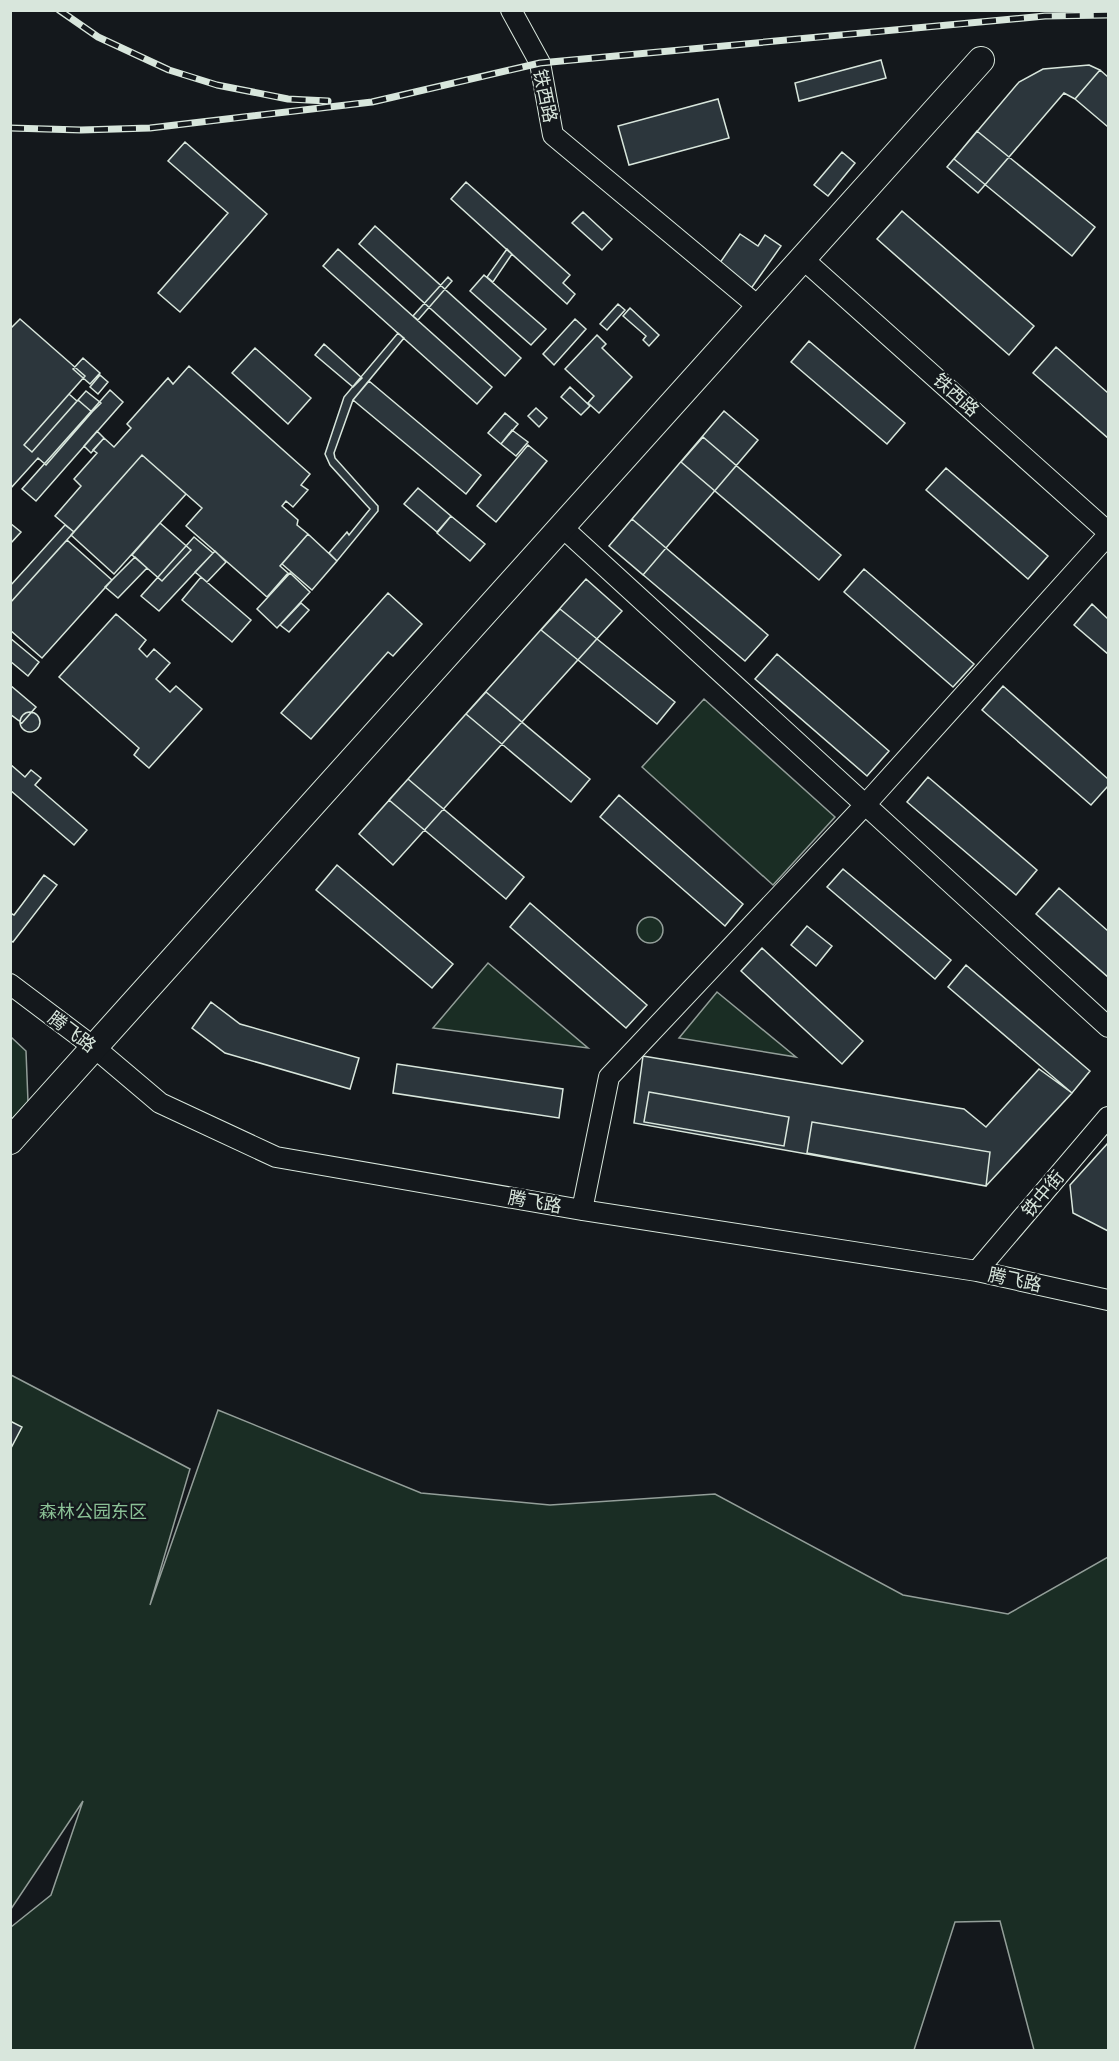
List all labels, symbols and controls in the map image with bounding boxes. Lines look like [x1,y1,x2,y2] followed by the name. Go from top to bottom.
[529,67,561,125] street label: 铁西路
[929,369,983,421] street label: 铁西路
[44,1007,100,1057] street label: 腾飞路
[1017,1166,1069,1222] street label: 铁中街
[507,1186,563,1218] street label: 腾飞路
[986,1264,1044,1296] street label: 腾飞路
[39,1501,147,1523] park label: 森林公园东区

